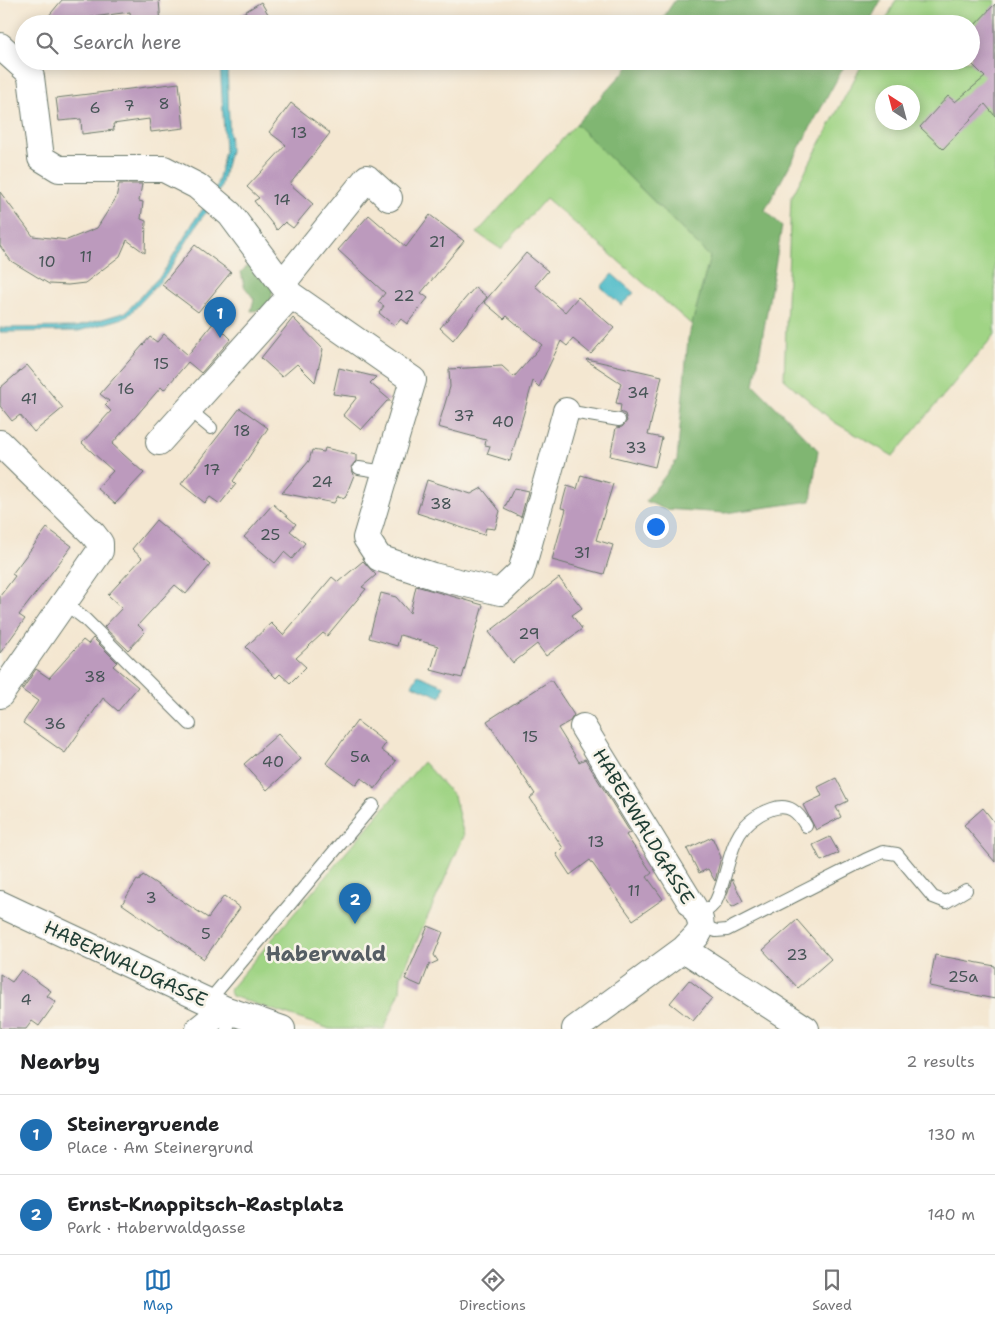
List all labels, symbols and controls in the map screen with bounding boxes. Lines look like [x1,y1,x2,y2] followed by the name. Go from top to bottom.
[15,15,980,70] search box
[33,29,61,57] icon: search
[73,30,182,55] text: Search here
[875,85,920,130] north arrow
[158,93,170,114] house number: 8
[123,95,135,116] house number: 7
[89,97,101,118] house number: 6
[290,122,308,143] house number: 13
[273,189,291,210] house number: 14
[428,231,446,252] house number: 21
[80,246,92,267] house number: 11
[38,251,56,272] house number: 10
[393,285,415,306] house number: 22
[204,297,236,338] pin: 1
[153,353,169,374] house number: 15
[117,378,135,399] house number: 16
[627,382,649,403] house number: 34
[20,388,38,409] house number: 41
[453,405,475,426] house number: 37
[492,411,514,432] house number: 40
[233,420,251,441] house number: 18
[625,437,647,458] house number: 33
[203,459,221,480] house number: 17
[311,471,333,492] house number: 24
[430,493,452,514] house number: 38
[643,514,669,540] your location
[260,524,280,545] house number: 25
[573,542,591,563] house number: 31
[518,623,540,644] house number: 29
[84,666,106,687] house number: 38
[44,713,66,734] house number: 36
[522,726,538,747] house number: 15
[587,744,700,909] street label: HABERWALDGASSE
[350,746,370,767] house number: 5a
[262,751,284,772] house number: 40
[587,831,605,852] house number: 13
[628,880,640,901] house number: 11
[339,883,371,924] pin: 2
[145,887,157,908] house number: 3
[40,915,212,1012] street label: HABERWALDGASSE
[201,923,211,944] house number: 5
[266,940,386,968] district label: Haberwald
[786,944,808,965] house number: 23
[948,966,978,987] house number: 25a
[20,989,32,1010] house number: 4
[20,1048,100,1076] text: Nearby
[906,1051,975,1072] text: 2 results
[67,1112,219,1137] text: Steinergruende
[32,1124,40,1145] text: 1
[928,1124,975,1145] text: 130 m
[67,1137,253,1158] text: Place · Am Steinergrund
[67,1192,344,1217] text: Ernst-Knappitsch-Rastplatz
[30,1204,42,1225] text: 2
[928,1204,975,1225] text: 140 m
[67,1217,246,1238] text: Park · Haberwaldgasse
[143,1266,173,1314] tab: Map
[459,1266,526,1314] tab: Directions
[812,1266,852,1314] tab: Saved

